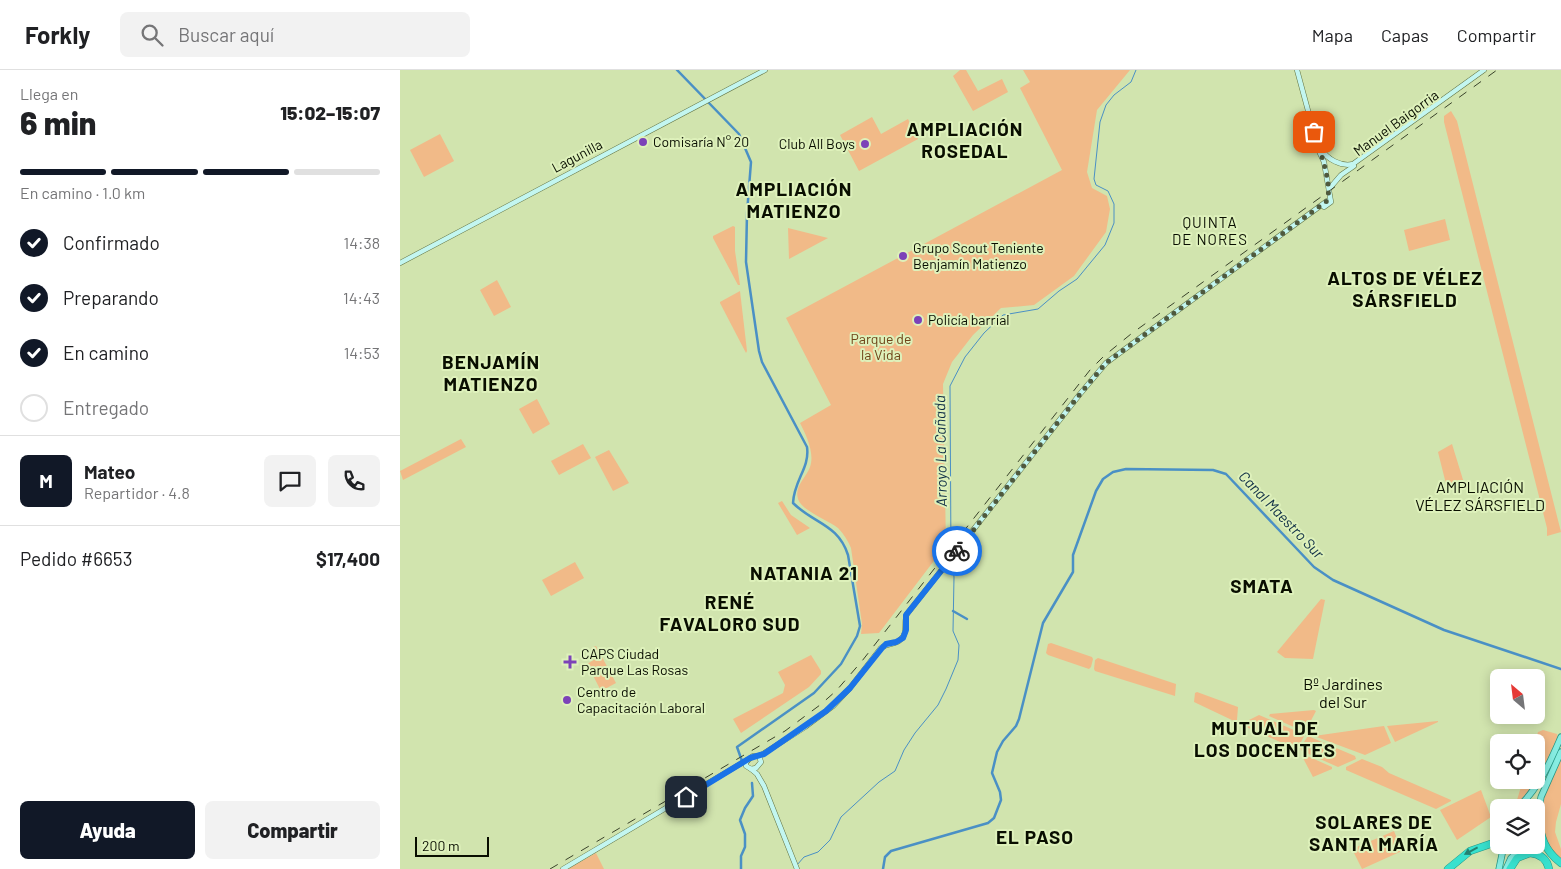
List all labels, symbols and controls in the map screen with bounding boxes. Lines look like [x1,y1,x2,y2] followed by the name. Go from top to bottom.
[120,12,470,57] search box
[25,20,90,49] text: Forkly
[138,21,166,49] icon: search
[178,23,274,46] text: Buscar aquí
[1312,24,1353,46] text: Mapa
[1381,24,1429,46] text: Capas
[1457,24,1536,46] text: Compartir
[20,84,78,103] text: Llega en
[1350,86,1442,159] street label: Manuel Baigorria
[280,101,380,124] text: 15:02–15:07
[20,103,96,141] text: 6 min
[1293,111,1335,153] pin
[907,117,1023,162] district label: AMPLIACIÓN ROSEDAL
[1300,118,1328,146] icon: bag
[653,133,749,150] place label: Comisaría N° 20
[549,135,605,176] street label: Lagunilla
[779,135,855,152] place label: Club All Boys
[637,136,649,148] marker: Comisaría N° 20
[859,138,871,150] marker: Club All Boys
[736,177,852,222] district label: AMPLIACIÓN MATIENZO
[20,183,145,202] text: En camino · 1.0 km
[1172,213,1248,248] district label: QUINTA DE NORES
[20,229,48,257] icon: check
[63,231,160,254] text: Confirmado
[344,233,380,252] text: 14:38
[913,239,1044,272] place label: Grupo Scout Teniente Benjamín Matienzo
[897,250,909,262] marker: Grupo Scout Teniente Benjamín Matienzo
[1327,266,1483,311] district label: ALTOS DE VÉLEZ SÁRSFIELD
[20,284,48,312] icon: check
[63,286,159,309] text: Preparando
[343,288,380,307] text: 14:43
[928,311,1010,328] place label: Policía barrial
[912,314,924,326] marker: Policía barrial
[851,330,911,363] park label: Parque de la Vida
[20,339,48,367] icon: check
[63,341,149,364] text: En camino
[344,343,380,362] text: 14:53
[442,350,540,395] district label: BENJAMÍN MATIENZO
[930,395,950,507] water label: Arroyo La Cañada
[63,396,149,419] text: Entregado
[264,455,316,507] button: chat
[328,455,380,507] button: phone
[84,460,135,483] text: Mateo
[1235,467,1328,562] water label: Canal Maestro Sur
[39,469,53,492] text: M
[1415,477,1545,514] district label: AMPLIACIÓN VÉLEZ SÁRSFIELD
[84,483,190,502] text: Repartidor · 4.8
[932,526,982,576] courier
[943,537,971,565] icon: bike
[20,547,132,570] text: Pedido #6653
[316,547,380,570] text: $17,400
[750,561,858,584] district label: NATANIA 21
[1230,574,1294,597] district label: SMATA
[660,590,800,635] district label: RENÉ FAVALORO SUD
[581,645,689,678] place label: CAPS Ciudad Parque Las Rosas
[563,655,577,669] marker: CAPS Ciudad Parque Las Rosas
[1490,669,1545,724] north arrow
[1490,669,1545,854] map controls
[1303,674,1383,711] district label: Bº Jardines del Sur
[577,683,705,716] place label: Centro de Capacitación Laboral
[561,694,573,706] marker: Centro de Capacitación Laboral
[1194,716,1336,761] district label: MUTUAL DE LOS DOCENTES
[1490,734,1545,789] button: locate
[665,776,707,818] pin
[672,783,700,811] icon: home
[1490,799,1545,854] button: layers
[20,801,195,859] button: Ayuda
[205,801,380,859] button: Compartir
[1309,810,1439,855] district label: SOLARES DE SANTA MARÍA
[996,825,1074,848] district label: EL PASO
[415,834,489,857] scale bar
[422,837,460,854] text: 200 m
[1464,847,1478,855] one-way arrow

